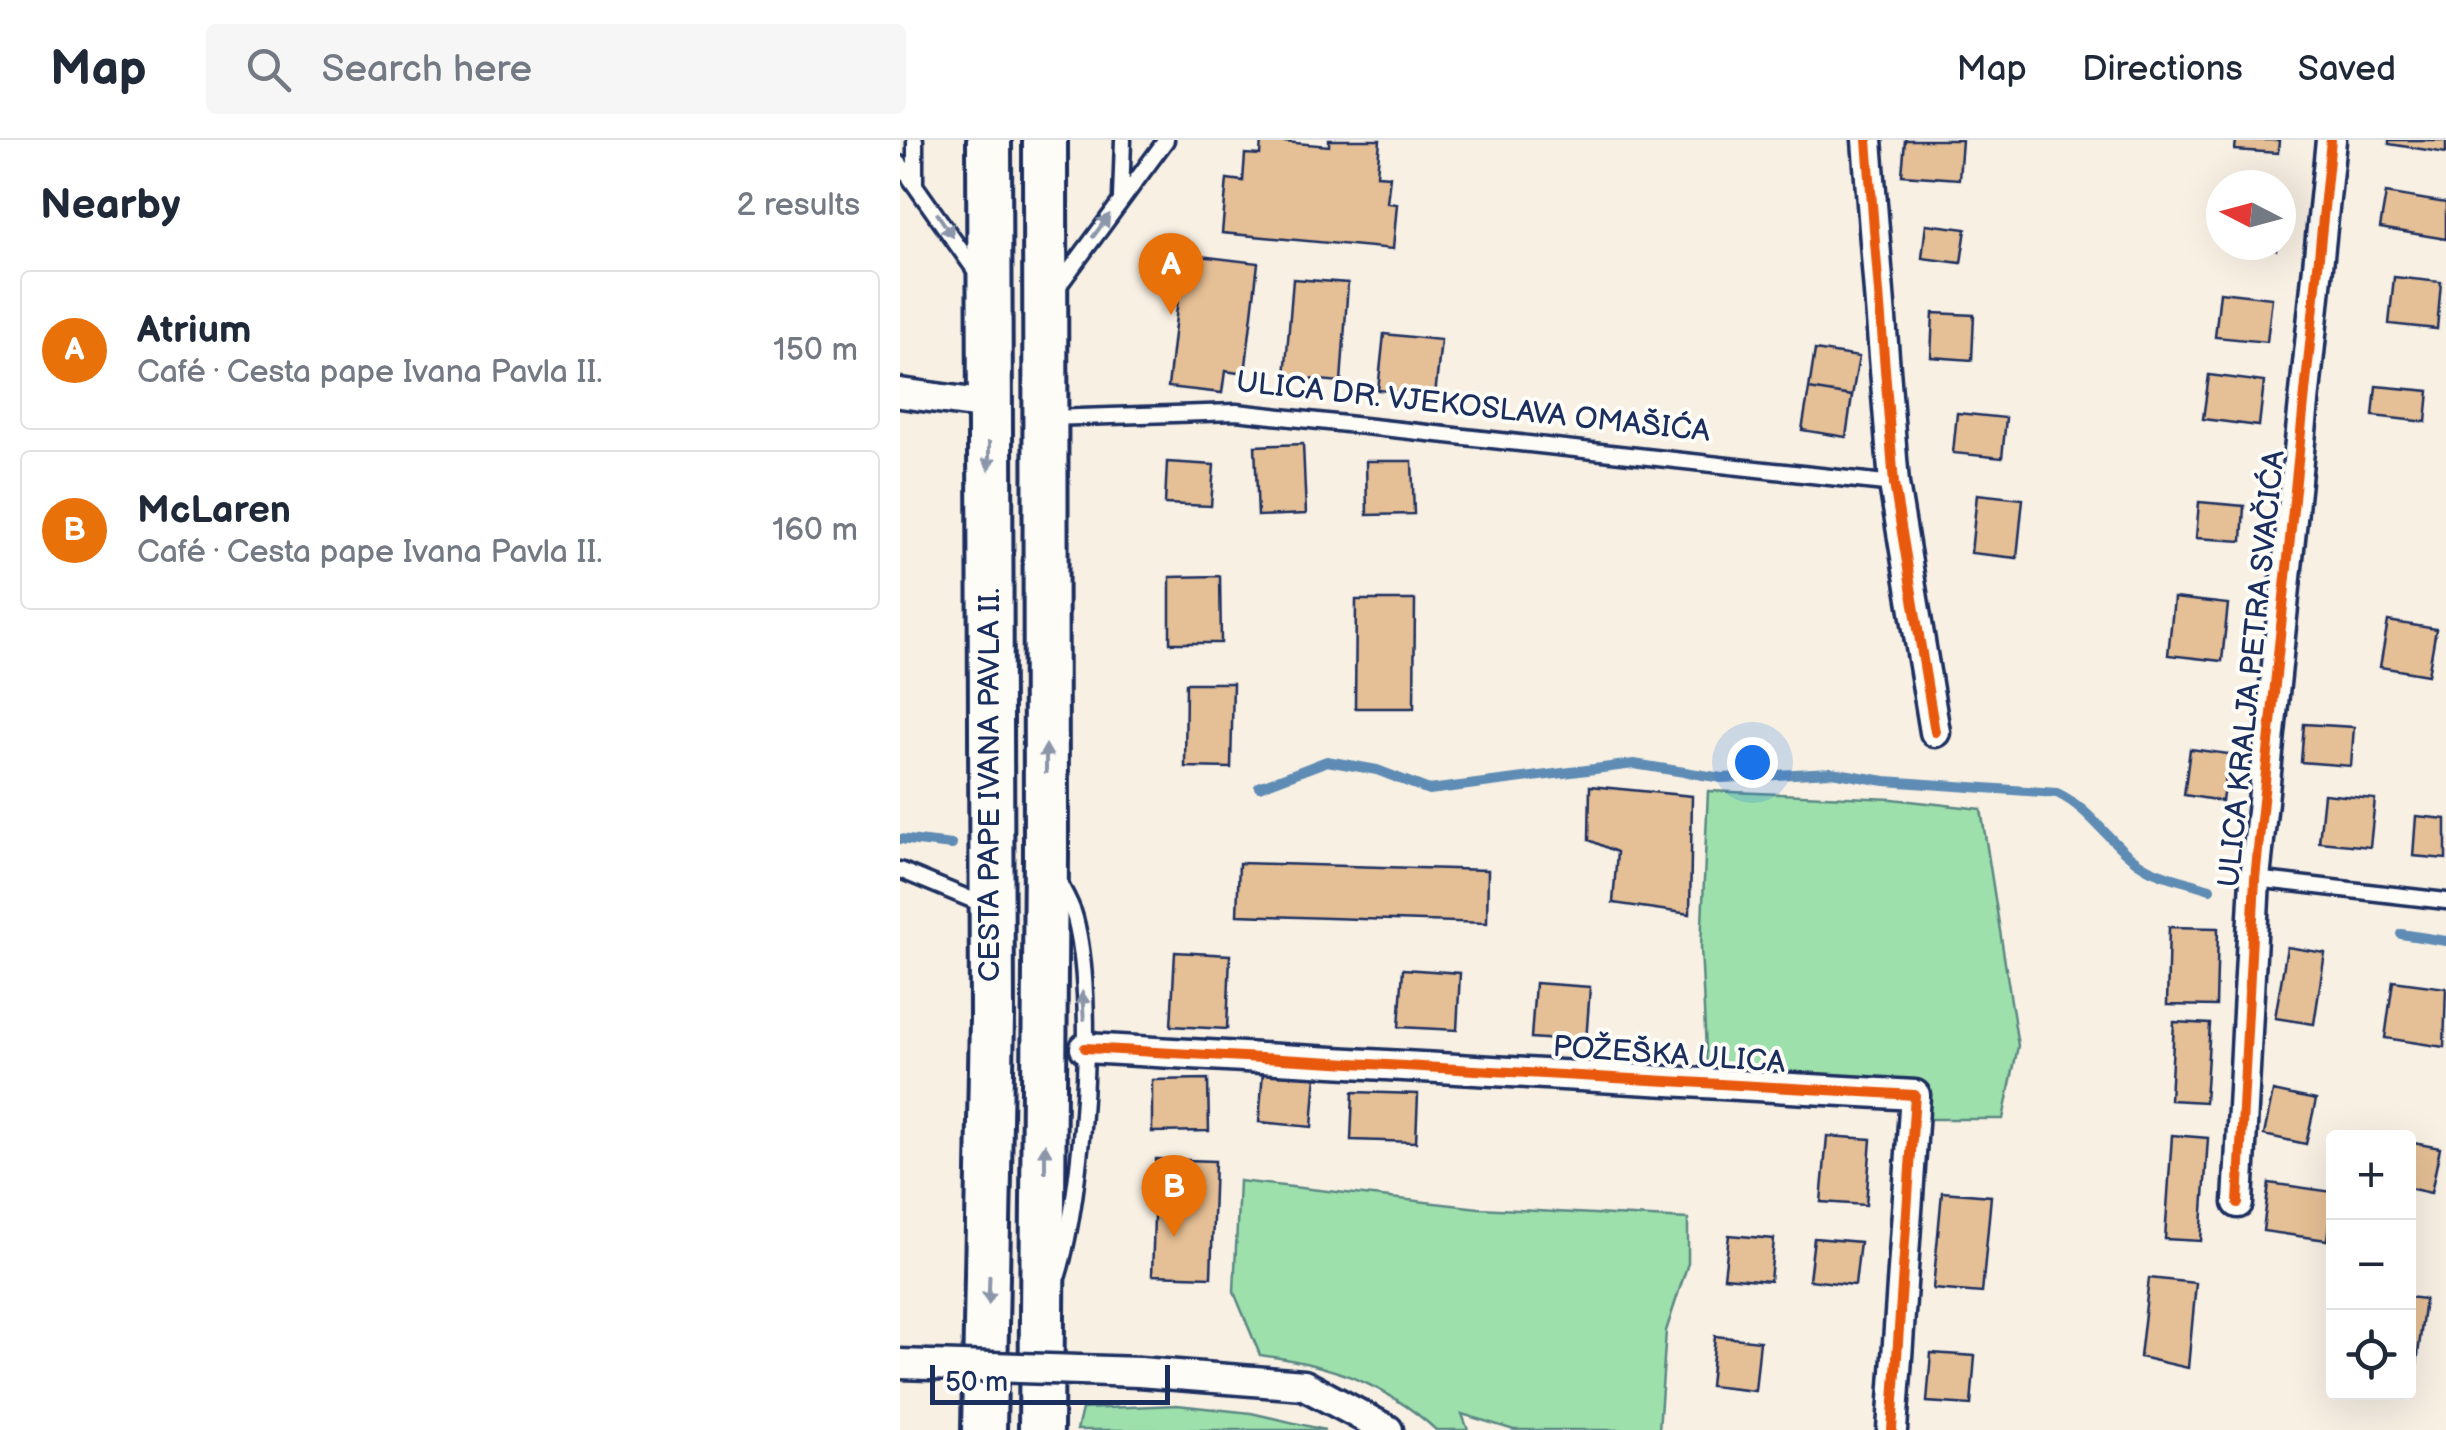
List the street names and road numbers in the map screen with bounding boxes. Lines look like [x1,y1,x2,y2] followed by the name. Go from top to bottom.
[1234,363,1713,450] street label: ULICA DR. VJEKOSLAVA OMAŠIĆA
[2209,448,2293,889] street label: ULICA KRALJA PETRA SVAČIĆA
[972,588,1008,982] street label: CESTA PAPE IVANA PAVLA II.
[1552,1028,1787,1081] street label: POŽEŠKA ULICA

